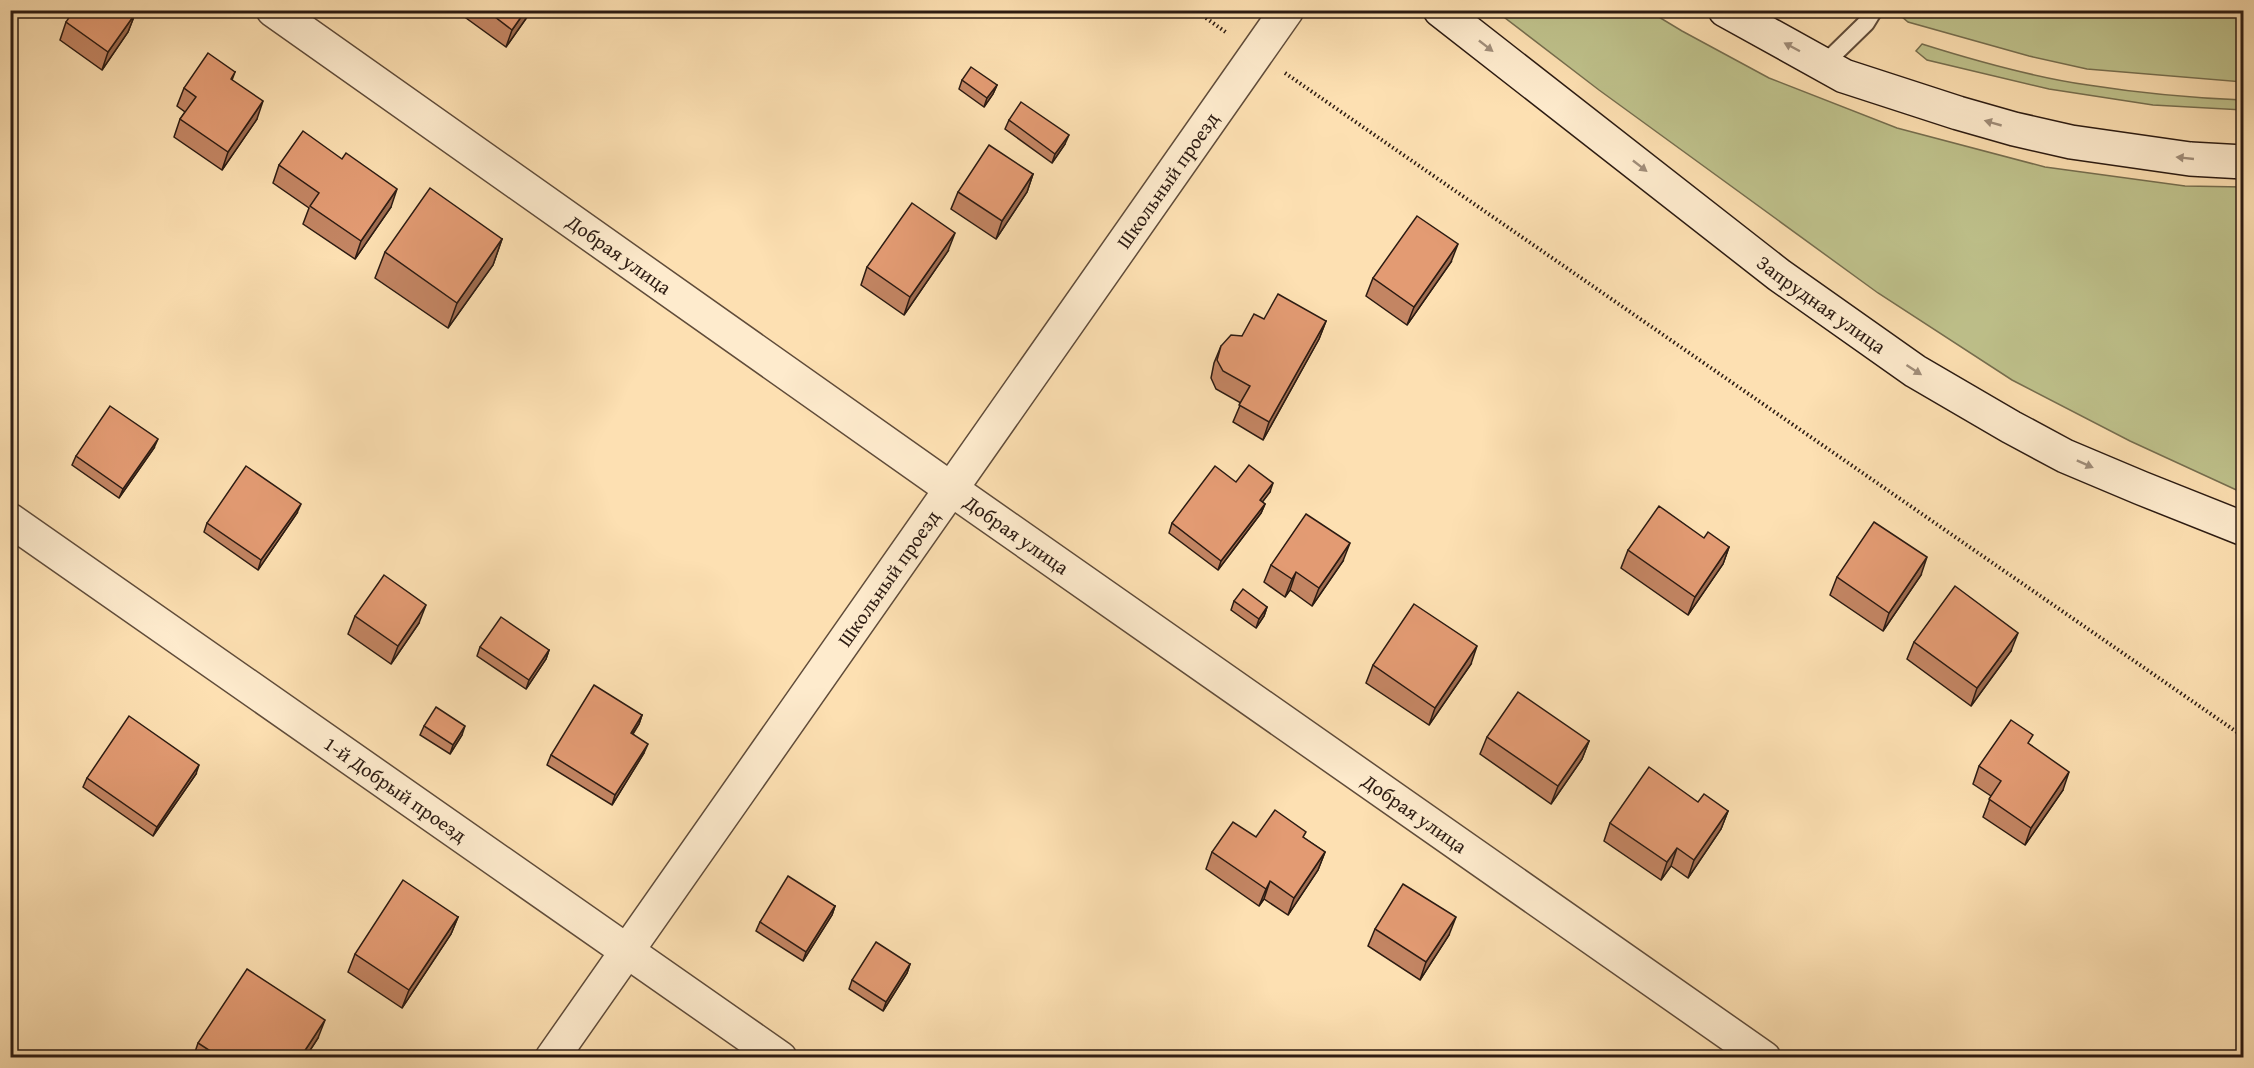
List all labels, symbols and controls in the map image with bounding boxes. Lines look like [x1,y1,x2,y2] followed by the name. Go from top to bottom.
[1478,40,1494,53] one-way arrow
[1784,42,1801,52] one-way arrow
[1109,106,1225,254] street label: Школьный проезд
[1984,118,2002,127] one-way arrow
[2176,153,2195,163] one-way arrow
[1632,159,1648,172] one-way arrow
[561,207,678,302] street label: Добрая улица
[1751,248,1893,361] street label: Запрудная улица
[1906,364,1922,375] one-way arrow
[2076,460,2093,469] one-way arrow
[958,487,1075,582] street label: Добрая улица
[830,504,946,652] street label: Школьный проезд
[318,729,473,849] street label: 1-й Добрый проезд
[1356,766,1474,860] street label: Добрая улица

